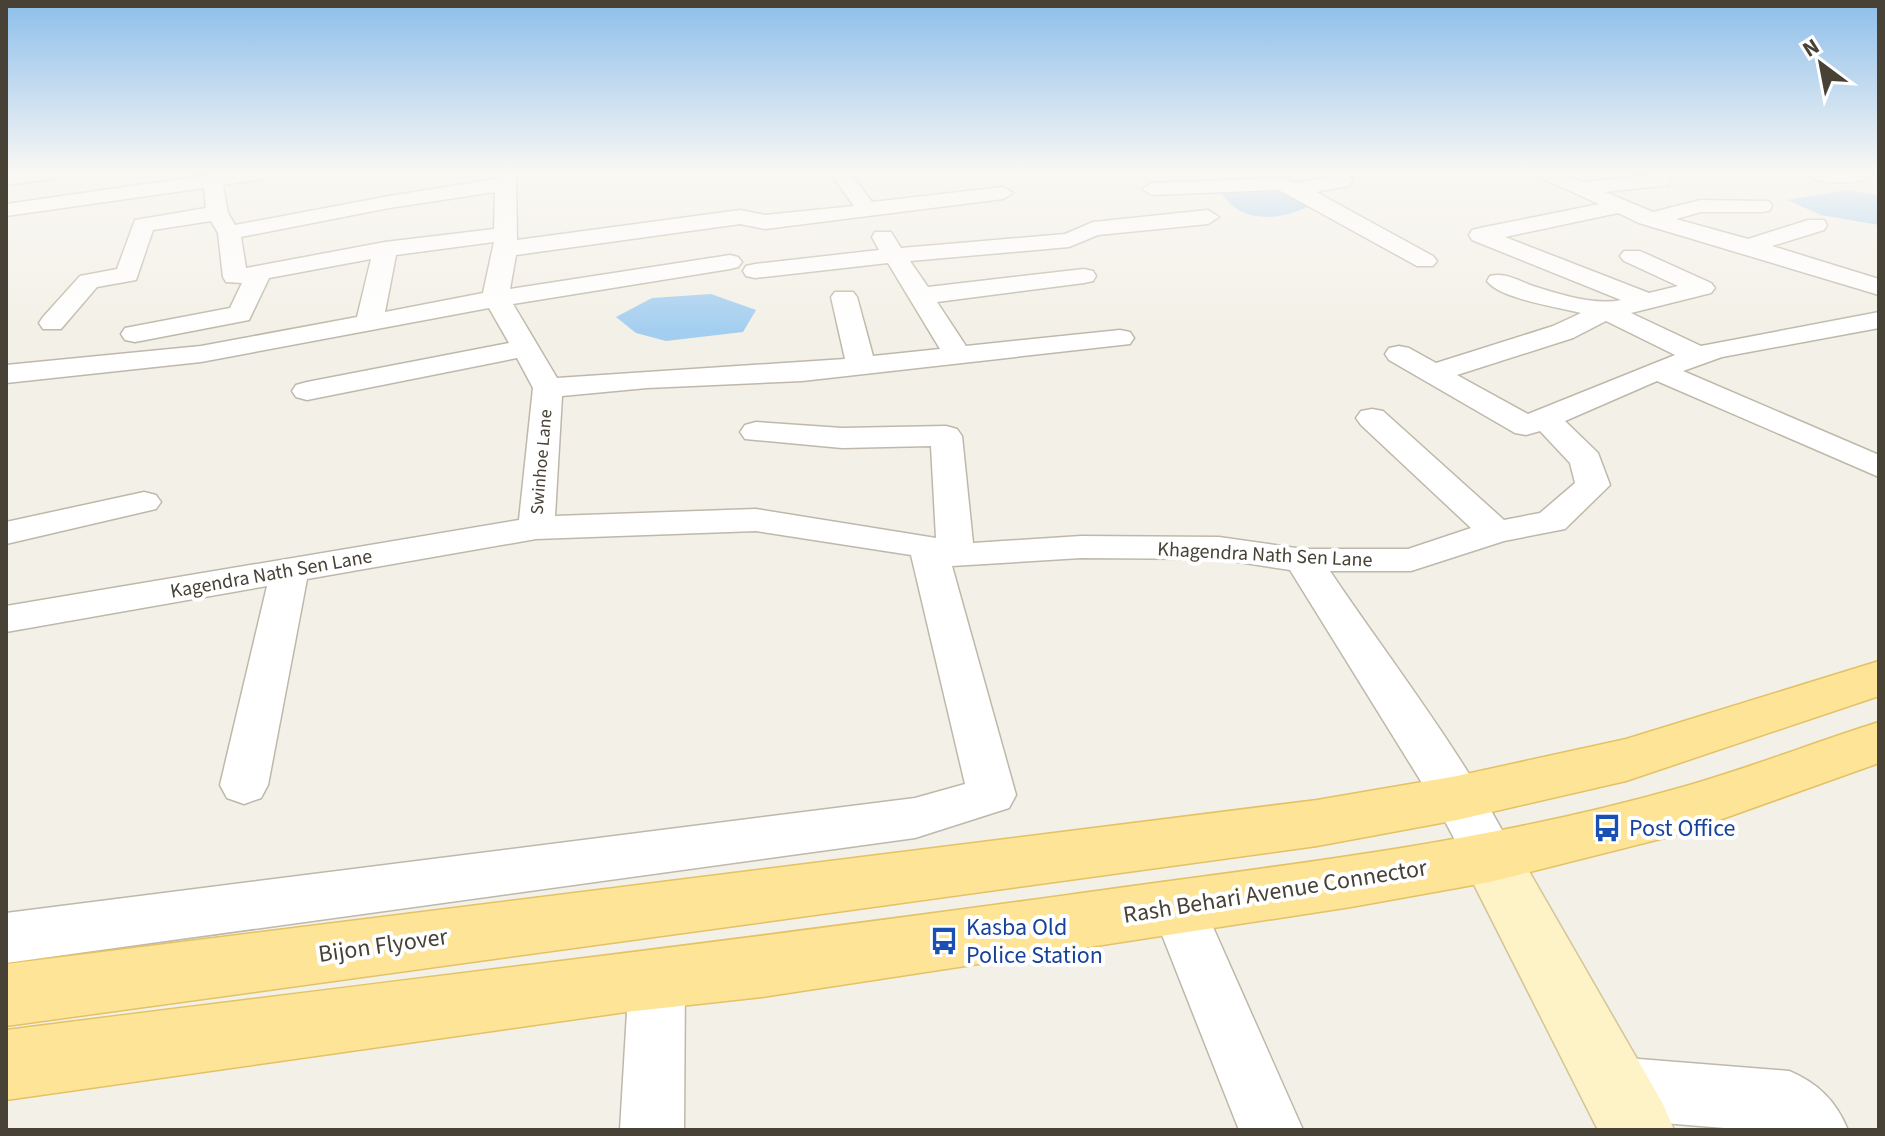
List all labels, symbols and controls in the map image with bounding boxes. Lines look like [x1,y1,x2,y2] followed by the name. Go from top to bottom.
[1781,24,1861,104] north arrow
[1796,30,1826,65] text: N
[524,408,559,516] street label: Swinhoe Lane
[1157,535,1373,575] street label: Khagendra Nath Sen Lane
[168,542,374,606] street label: Kagendra Nath Sen Lane
[1629,811,1735,846] place label: Post Office
[1592,813,1622,843] bus stop icon: Post Office
[1121,850,1430,933] street label: Rash Behari Avenue Connector
[966,910,1103,973] place label: Kasba Old Police Station
[316,919,451,972] street label: Bijon Flyover
[929,926,959,956] bus stop icon: Kasba Old Police Station

